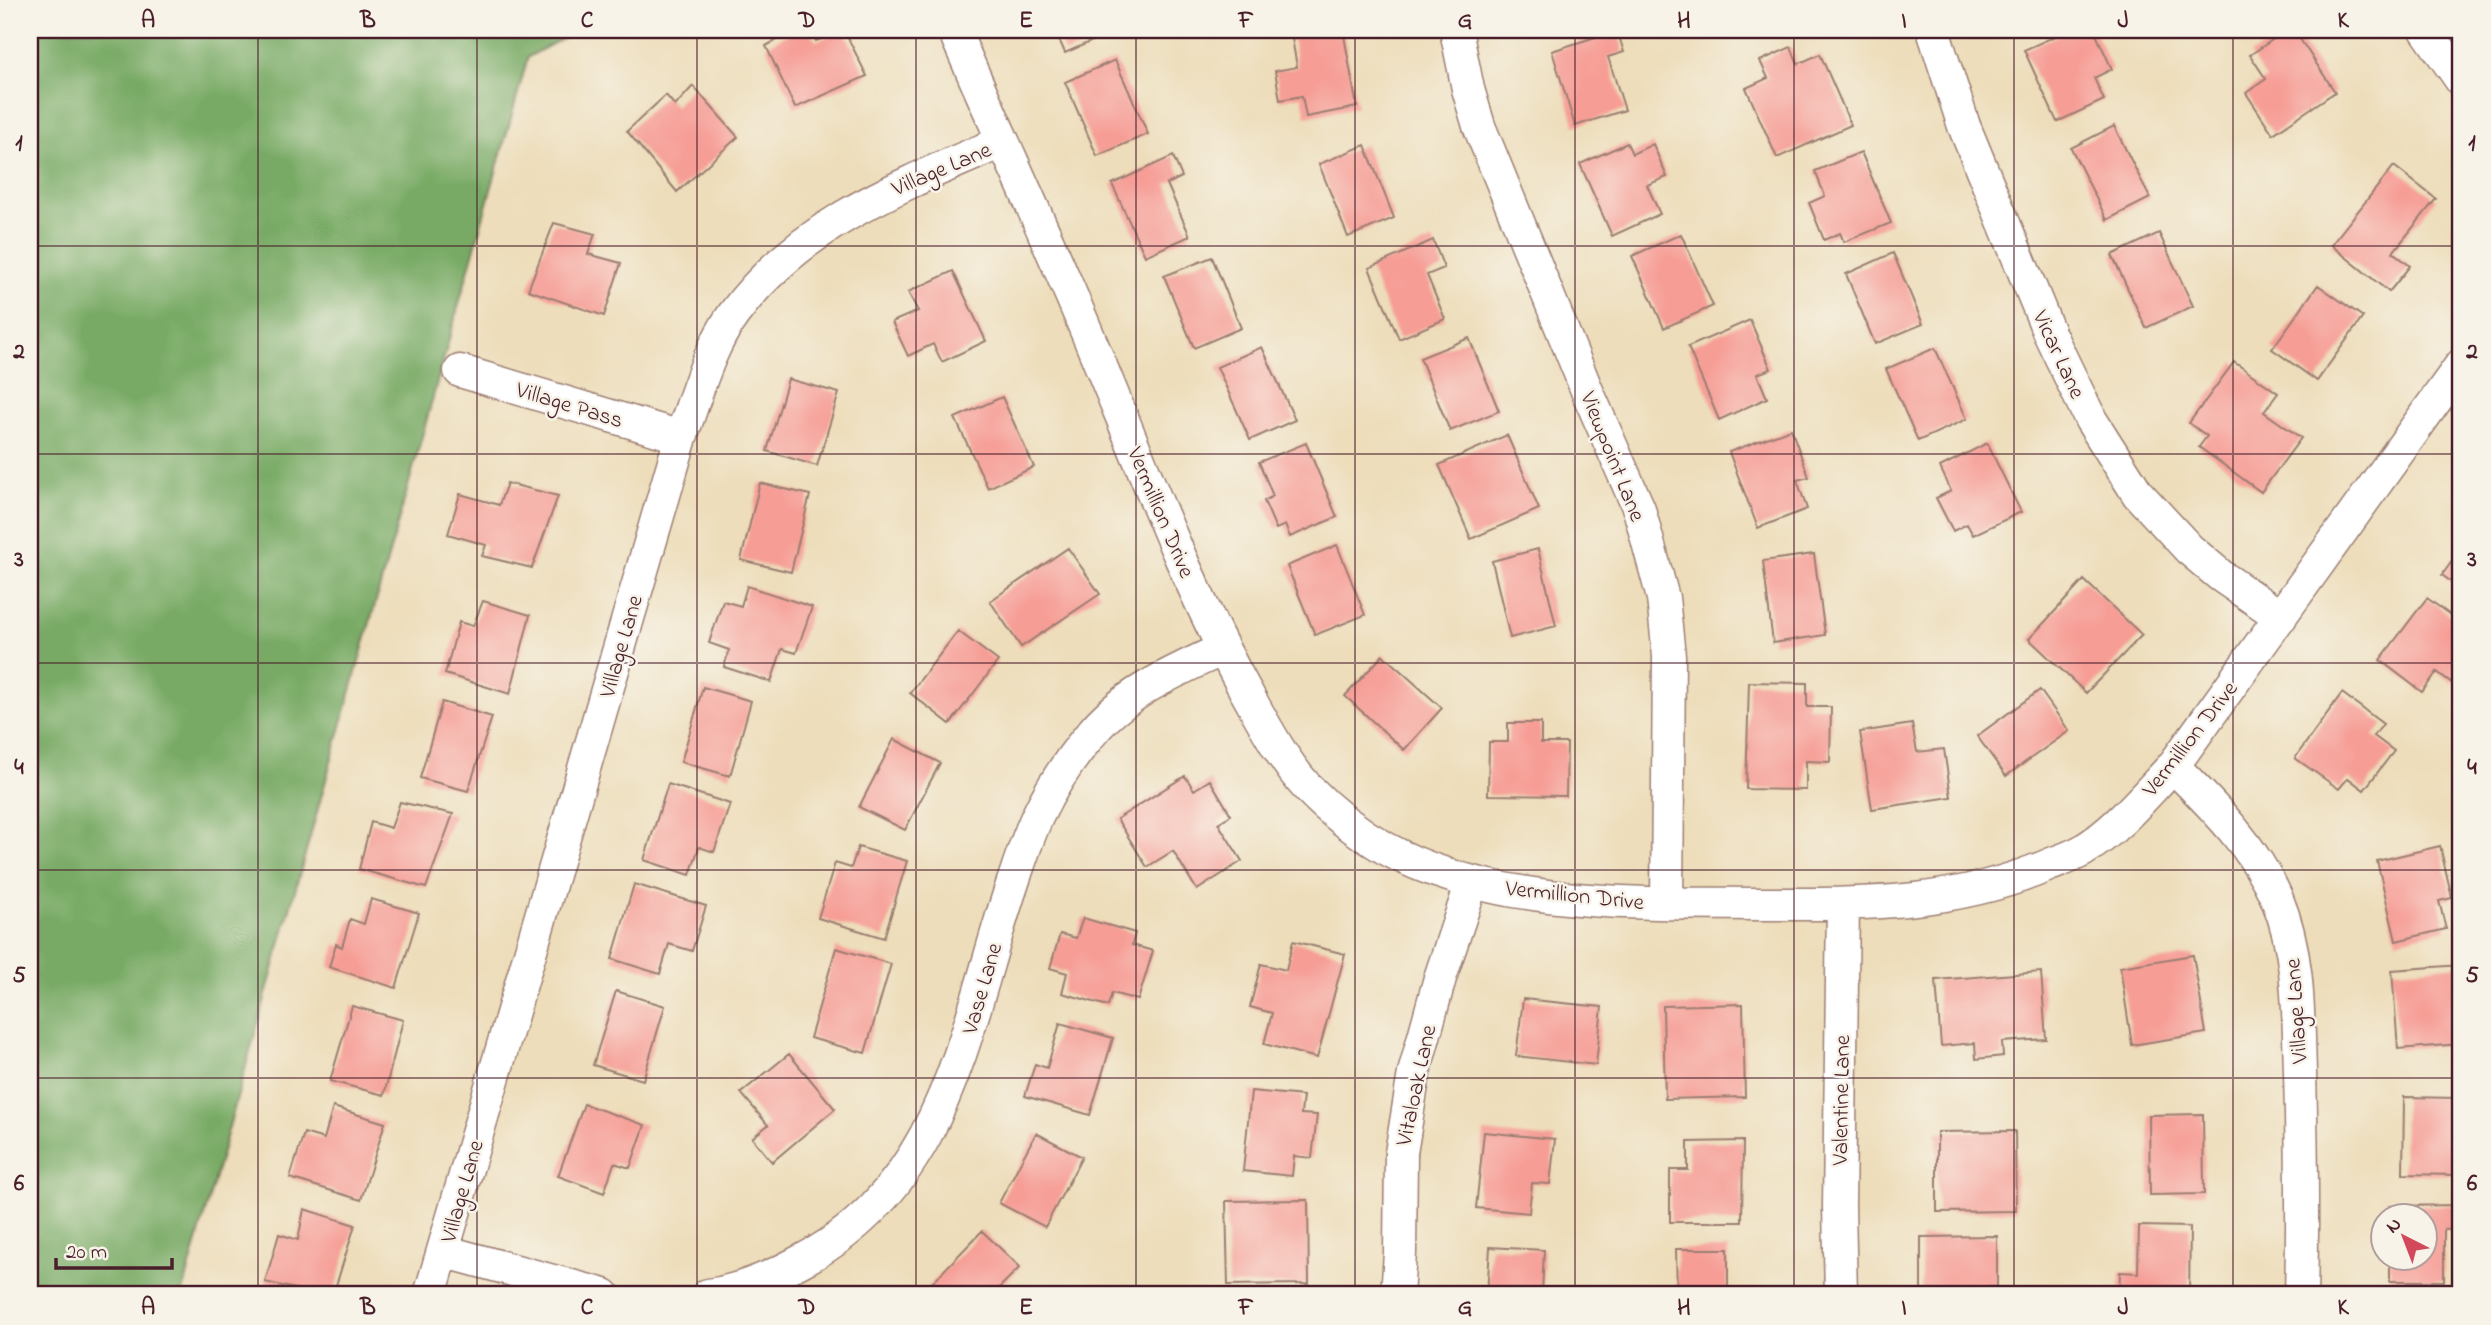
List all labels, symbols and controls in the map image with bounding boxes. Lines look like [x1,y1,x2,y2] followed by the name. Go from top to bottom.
[141,5,155,38] text: A
[359,5,376,38] text: B
[581,5,594,38] text: C
[798,5,815,38] text: D
[1019,5,1033,38] text: E
[1238,5,1254,38] text: F
[1458,5,1472,38] text: G
[1677,5,1691,38] text: H
[1901,5,1907,38] text: I
[2117,5,2129,38] text: J
[2337,5,2349,38] text: K
[15,128,23,161] text: 1
[2468,128,2476,161] text: 1
[886,134,998,207] street label: Village Lane
[2022,304,2093,405] street label: Vicar Lane
[12,336,25,369] text: 2
[2465,336,2478,369] text: 2
[510,374,627,439] street label: Village Pass
[1570,386,1653,528] street label: Viewpoint Lane
[1117,442,1202,584] street label: Vermillion Drive
[13,544,24,577] text: 3
[2466,544,2477,577] text: 3
[592,591,654,703] street label: Village Lane
[2135,674,2247,805] street label: Vermillion Drive
[14,752,24,785] text: 4
[2467,752,2477,785] text: 4
[1503,873,1646,920] street label: Vermillion Drive
[954,939,1012,1039] street label: Vase Lane
[2277,956,2319,1065] street label: Village Lane
[12,960,26,993] text: 5
[2465,960,2479,993] text: 5
[1388,1021,1447,1150] street label: Vitaloak Lane
[1825,1034,1860,1167] street label: Valentine Lane
[433,1136,495,1248] street label: Village Lane
[14,1168,25,1201] text: 6
[2467,1168,2478,1201] text: 6
[2368,1202,2438,1272] north arrow
[2380,1212,2408,1241] text: N
[56,1227,172,1271] scale bar
[66,1238,107,1268] text: 20 m
[141,1292,155,1325] text: A
[359,1292,376,1325] text: B
[581,1292,594,1325] text: C
[798,1292,815,1325] text: D
[1019,1292,1033,1325] text: E
[1238,1292,1254,1325] text: F
[1458,1292,1472,1325] text: G
[1677,1292,1691,1325] text: H
[1901,1292,1907,1325] text: I
[2117,1292,2129,1325] text: J
[2337,1292,2349,1325] text: K

